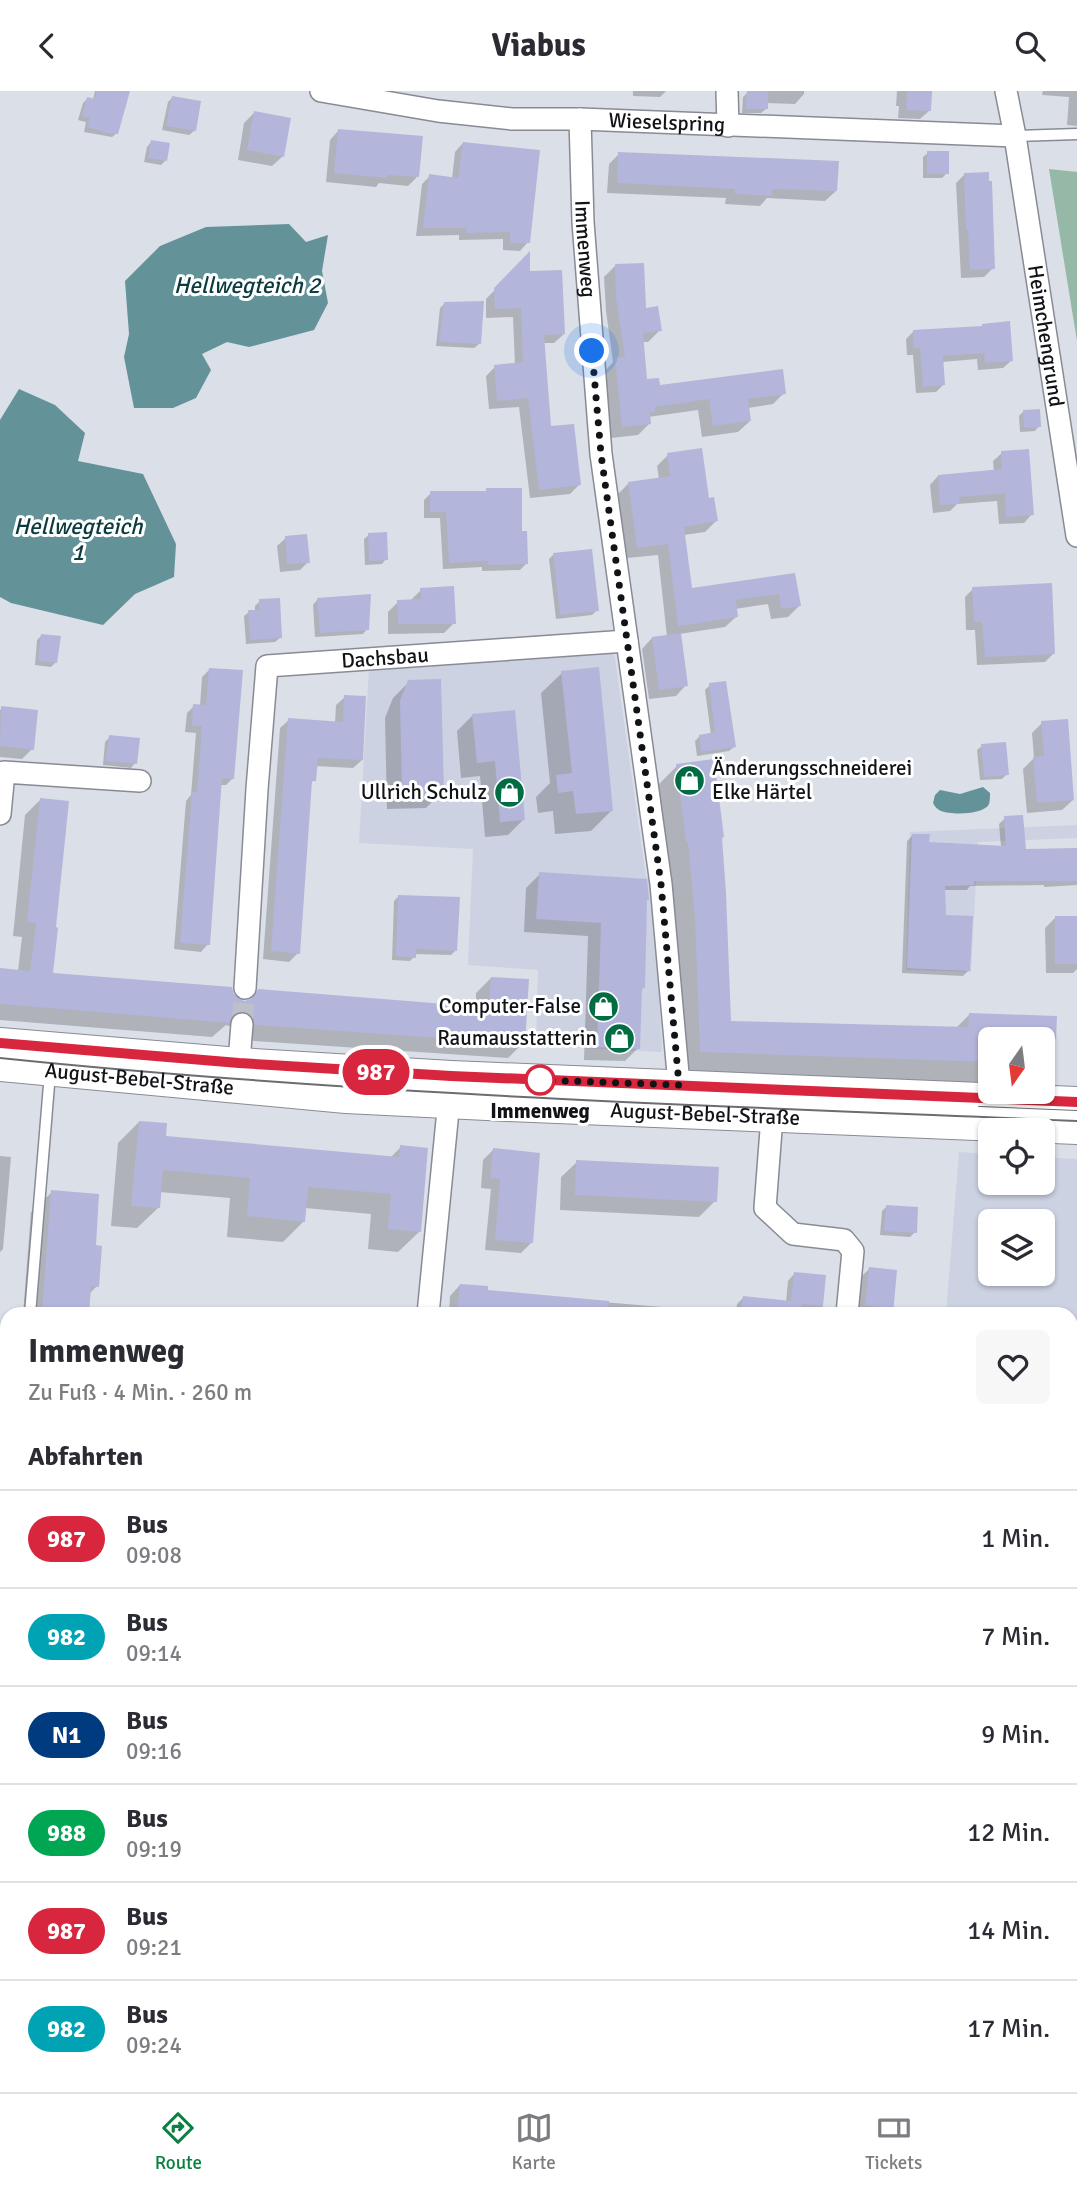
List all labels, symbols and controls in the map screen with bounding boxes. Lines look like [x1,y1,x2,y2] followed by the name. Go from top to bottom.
[491,26,586,65] text: Viabus
[28,27,66,65] icon: back
[1011,27,1049,65] icon: search
[608,107,726,138] street label: Wieselspring
[569,200,602,299] street label: Immenweg
[1022,263,1070,409] street label: Heimchengrund
[174,271,322,300] water label: Hellwegteich 2
[574,333,609,368] your location
[13,512,144,567] water label: Hellwegteich 1
[340,642,430,674] street label: Dachsbau
[712,755,912,805] place label: Änderungsschneiderei Elke Härtel
[672,763,706,797] shop icon: Änderungsschneiderei Elke Härtel
[493,775,527,809] shop icon: Ullrich Schulz
[361,779,487,805] place label: Ullrich Schulz
[587,989,621,1023] shop icon: Computer-False
[439,993,581,1019] place label: Computer-False
[603,1021,637,1055] shop icon: Raumausstatterin
[437,1025,597,1051] place label: Raumausstatterin
[978,1027,1055,1104] north arrow
[978,1027,1055,1286] map controls
[336,1049,416,1095] line badge: 987
[44,1057,235,1101] street label: August-Bebel-Straße
[357,1057,395,1087] text: 987
[525,1065,555,1095] marker: Immenweg
[610,1097,800,1131] street label: August-Bebel-Straße
[490,1098,590,1124] place label: Immenweg
[978,1118,1055,1195] button: locate
[978,1209,1055,1286] button: layers
[976,1330,1050,1404] button: heart
[28,1331,185,1372] text: Immenweg
[28,1378,252,1407] text: Zu Fuß · 4 Min. · 260 m
[28,1441,143,1473] text: Abfahrten
[126,1509,168,1541] text: Bus
[981,1523,1050,1555] text: 1 Min.
[47,1524,86,1554] text: 987
[126,1541,182,1570] text: 09:08
[126,1607,168,1639] text: Bus
[981,1621,1050,1653] text: 7 Min.
[47,1622,86,1652] text: 982
[126,1639,182,1668] text: 09:14
[126,1705,168,1737] text: Bus
[981,1719,1050,1751] text: 9 Min.
[52,1720,81,1750] text: N1
[126,1737,182,1766] text: 09:16
[126,1803,168,1835] text: Bus
[967,1817,1050,1849] text: 12 Min.
[47,1818,86,1848] text: 988
[126,1835,182,1864] text: 09:19
[126,1901,168,1933] text: Bus
[967,1915,1050,1947] text: 14 Min.
[47,1916,86,1946] text: 987
[126,1933,182,1962] text: 09:21
[126,1999,168,2031] text: Bus
[967,2013,1050,2045] text: 17 Min.
[47,2014,86,2044] text: 982
[126,2031,182,2060] text: 09:24
[155,2109,202,2175] tab: Route
[511,2109,556,2175] tab: Karte
[865,2109,922,2175] tab: Tickets

